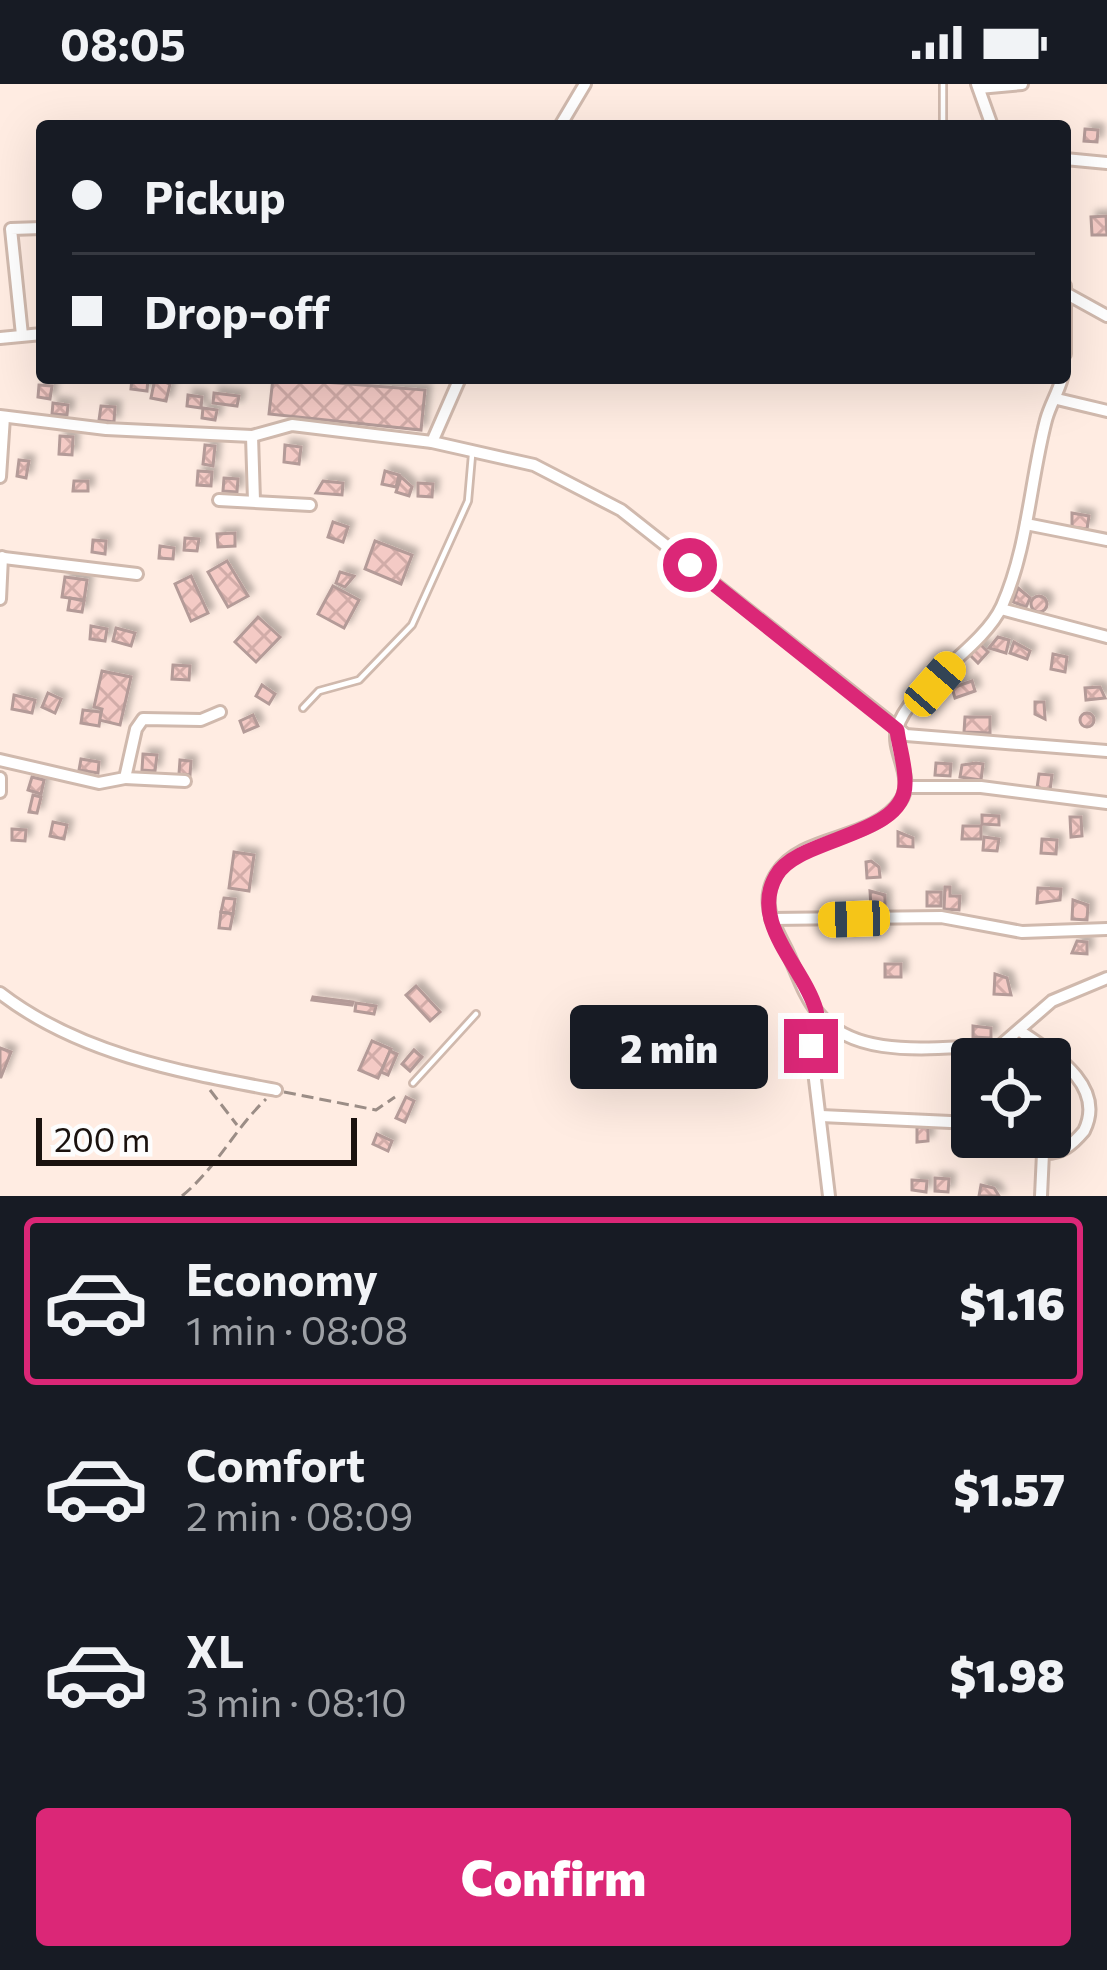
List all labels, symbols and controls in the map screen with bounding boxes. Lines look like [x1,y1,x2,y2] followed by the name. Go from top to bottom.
[60,15,186,70] text: 08:05
[144,168,286,223] text: Pickup
[144,283,330,338] text: Drop-off
[663,538,717,592] route start
[898,645,972,723] car
[817,900,891,938] car
[571,1004,769,1088] callout: 2 min
[784,1019,838,1073] route end
[620,1023,718,1071] text: 2 min
[951,1038,1071,1158] map controls
[951,1038,1071,1158] button: locate
[36,1112,357,1165] scale bar
[54,1118,150,1159] text: 200 m
[42,1247,150,1355] icon: car
[186,1250,378,1305] text: Economy
[959,1274,1065,1329] text: $1.16
[186,1305,408,1353] text: 1 min · 08:08
[42,1433,150,1541] icon: car
[186,1436,365,1491] text: Comfort
[954,1460,1065,1515] text: $1.57
[186,1491,413,1539] text: 2 min · 08:09
[42,1619,150,1727] icon: car
[186,1622,244,1677] text: XL
[950,1646,1065,1701] text: $1.98
[186,1677,407,1725] text: 3 min · 08:10
[36,1808,1071,1946] button: Confirm

